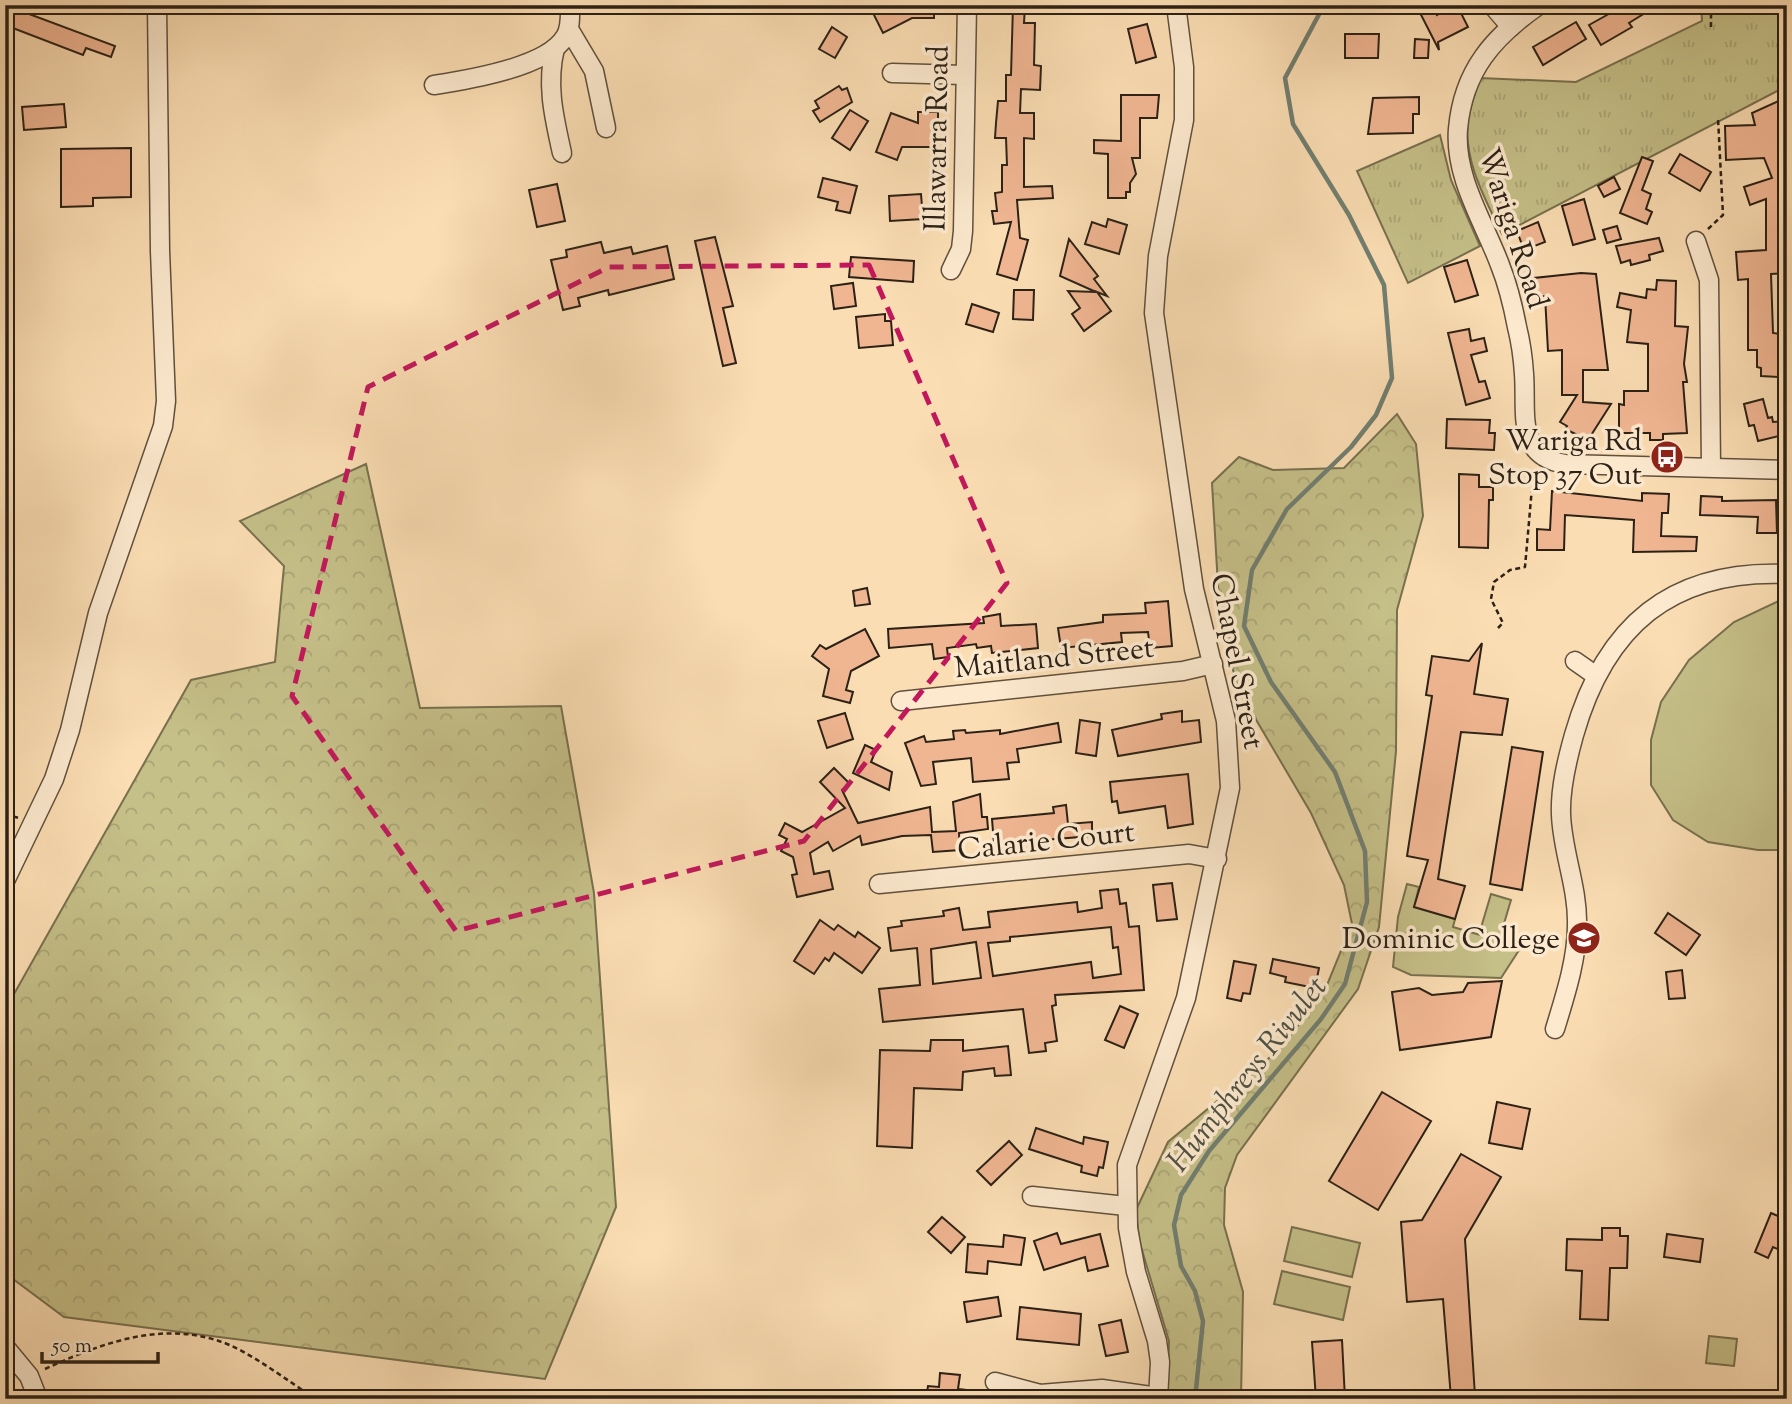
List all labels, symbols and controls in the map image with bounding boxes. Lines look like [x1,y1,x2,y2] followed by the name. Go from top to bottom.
[915,45,962,231] street label: Illawarra Road
[1465,143,1558,315] street label: Wariga Road
[1488,421,1642,498] place label: Wariga Rd Stop 37 Out
[1648,438,1686,476] bus stop icon: Wariga Rd Stop 37 Out
[1197,570,1274,753] street label: Chapel Street
[952,628,1156,691] street label: Maitland Street
[956,812,1137,873] street label: Calarie Court
[1342,919,1560,962] place label: Dominic College
[1565,919,1603,957] school or university icon: Dominic College
[1157,967,1340,1183] water label: Humphreys Rivulet
[42,1320,158,1364] scale bar
[51,1332,92,1362] text: 50 m

